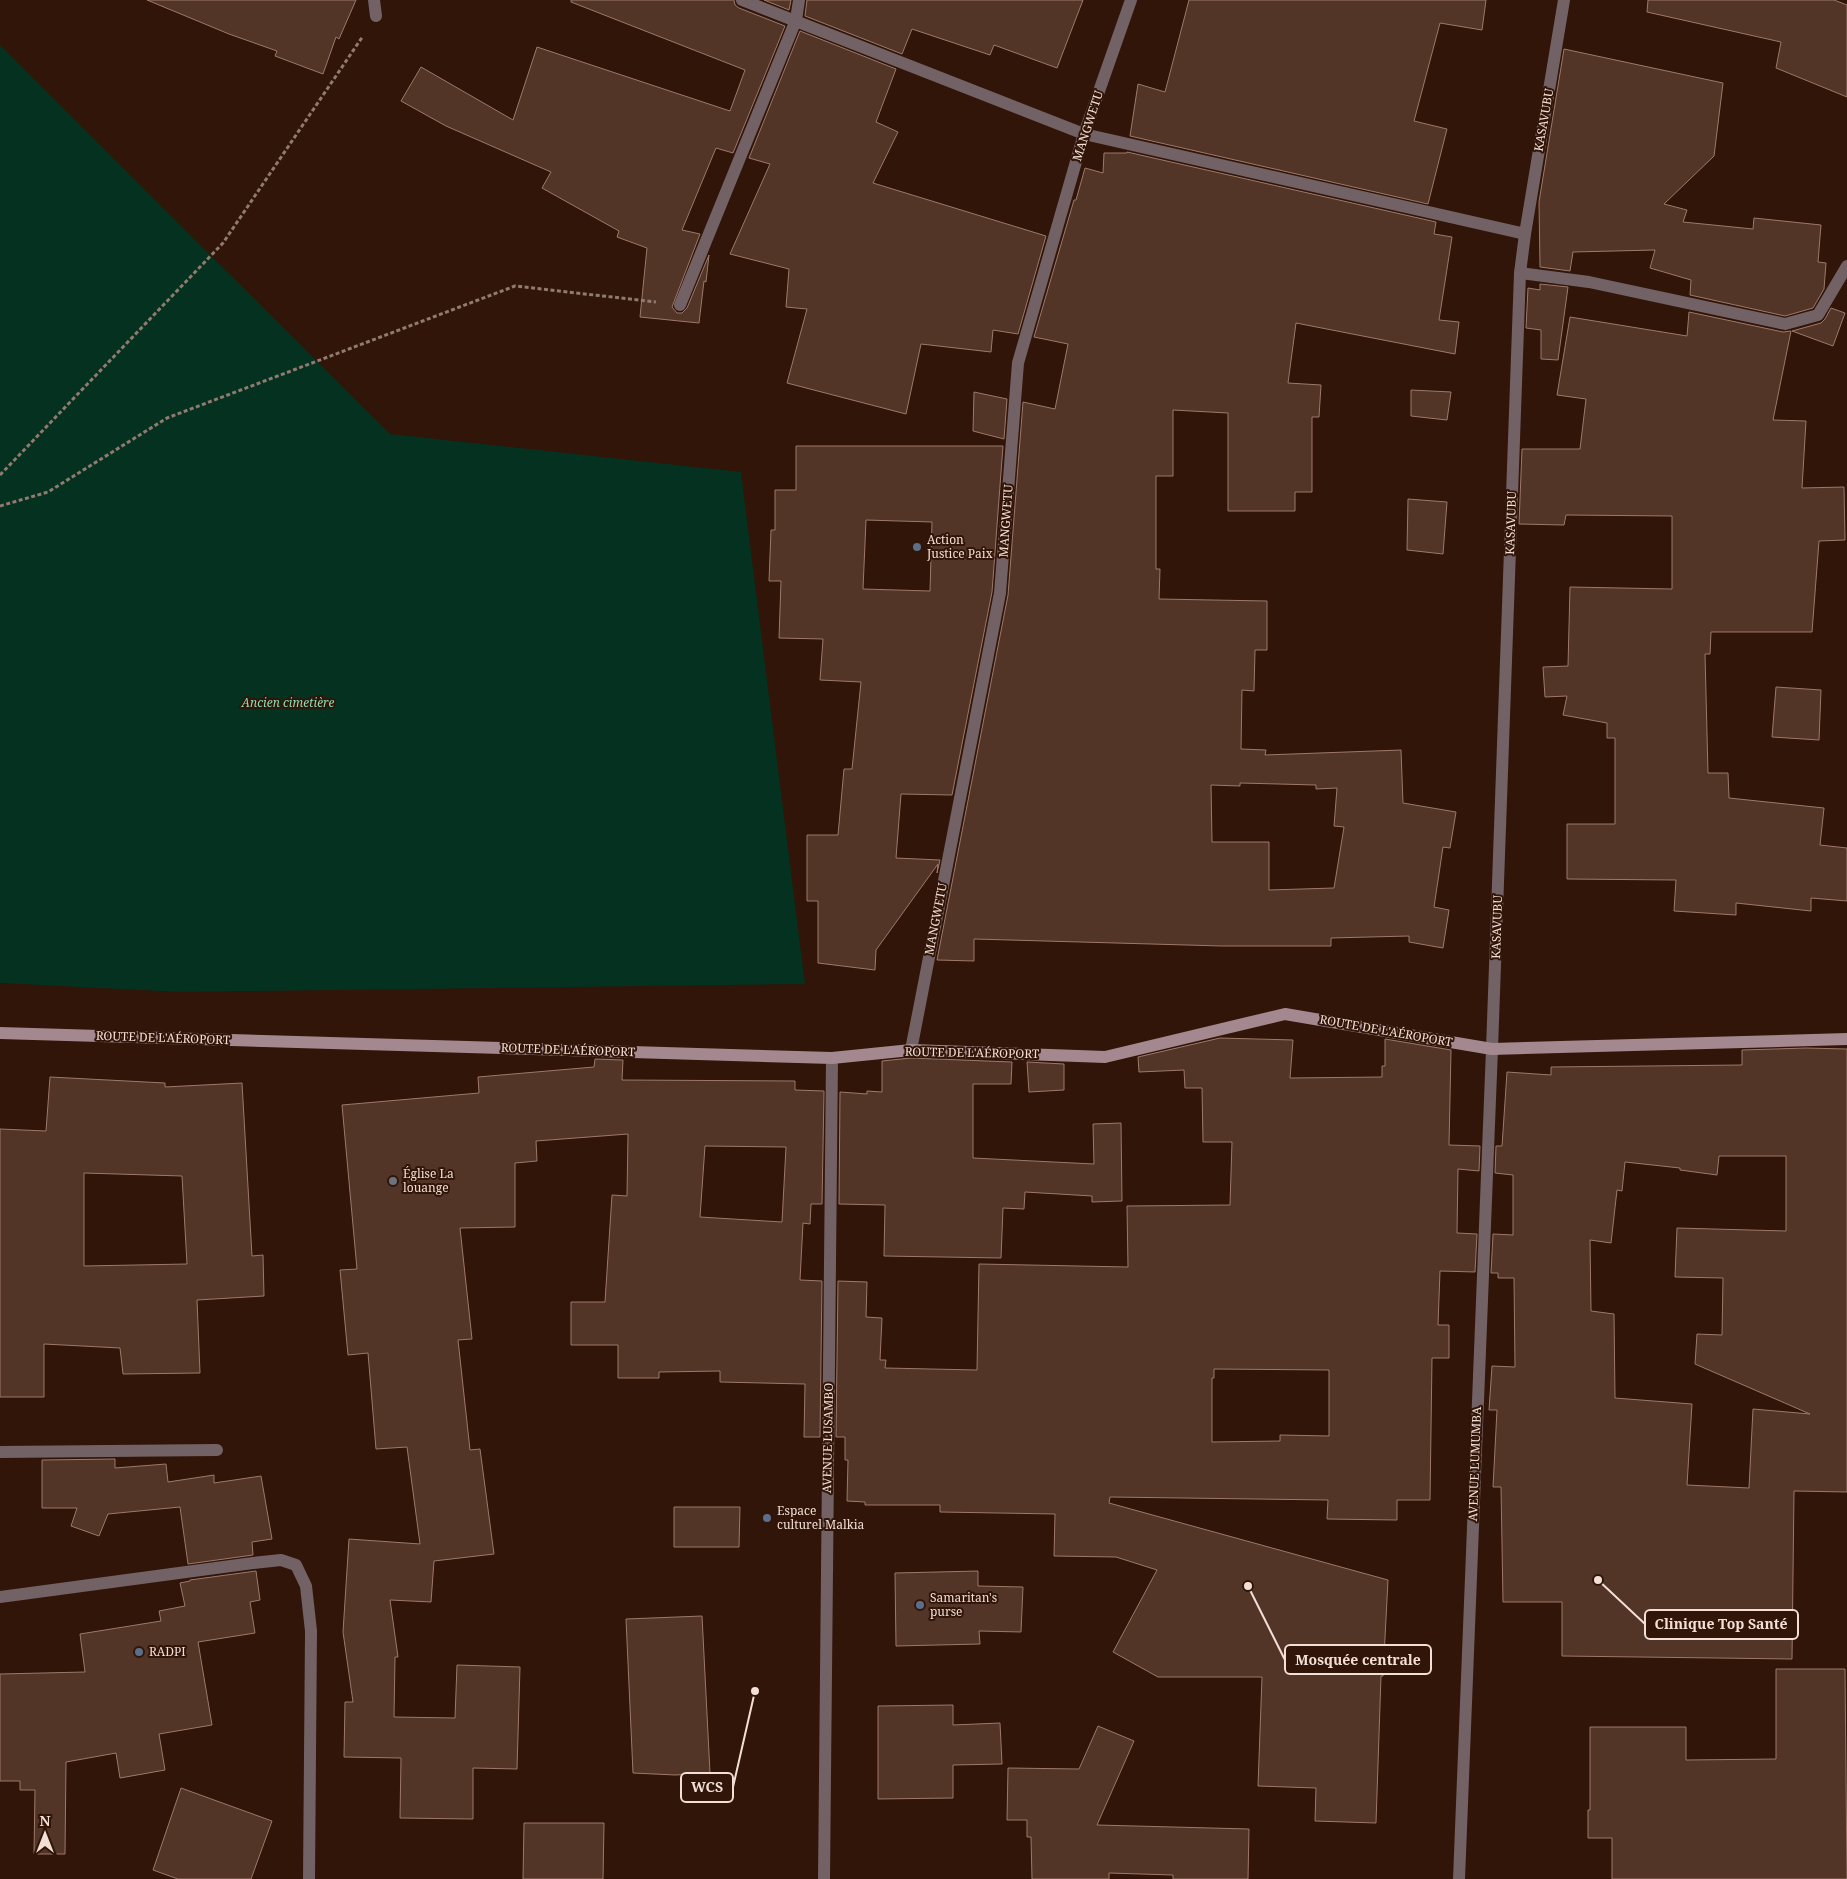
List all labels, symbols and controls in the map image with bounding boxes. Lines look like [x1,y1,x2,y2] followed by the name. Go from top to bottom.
[1530,87,1557,153] street label: KASAVUBU
[1068,88,1107,163] street label: MANGWETU
[994,483,1017,558] street label: MANGWETU
[1501,490,1520,555] street label: KASAVUBU
[926,531,993,562] place label: Action Justice Paix
[911,541,923,553] marker: Action Justice Paix
[241,694,334,711] park label: Ancien cimetière
[920,881,951,956] street label: MANGWETU
[1487,894,1506,959] street label: KASAVUBU
[1318,1010,1454,1051] street label: ROUTE DE L'AÉROPORT
[96,1027,231,1048] street label: ROUTE DE L'AÉROPORT
[501,1039,636,1060] street label: ROUTE DE L'AÉROPORT
[905,1043,1040,1062] street label: ROUTE DE L'AÉROPORT
[403,1165,454,1196] place label: Église La louange
[387,1175,399,1187] marker: Église La louange
[818,1383,837,1493] street label: AVENUE LUSAMBO
[1464,1406,1485,1522] street label: AVENUE LUMUMBA
[777,1502,865,1533] place label: Espace culturel Malkia
[761,1512,773,1524] marker: Espace culturel Malkia
[930,1589,997,1620] place label: Samaritan's purse
[914,1599,926,1611] marker: Samaritan's purse
[1645,1610,1798,1639] callout: Clinique Top Santé
[1655,1614,1787,1633] text: Clinique Top Santé
[149,1643,186,1660] place label: RADPI
[1285,1645,1431,1674] callout: Mosquée centrale
[133,1646,145,1658] marker: RADPI
[1295,1650,1421,1669] text: Mosquée centrale
[681,1773,733,1802] callout: WCS
[691,1777,723,1796] text: WCS
[20,1809,70,1859] north arrow
[39,1811,51,1830] text: N

